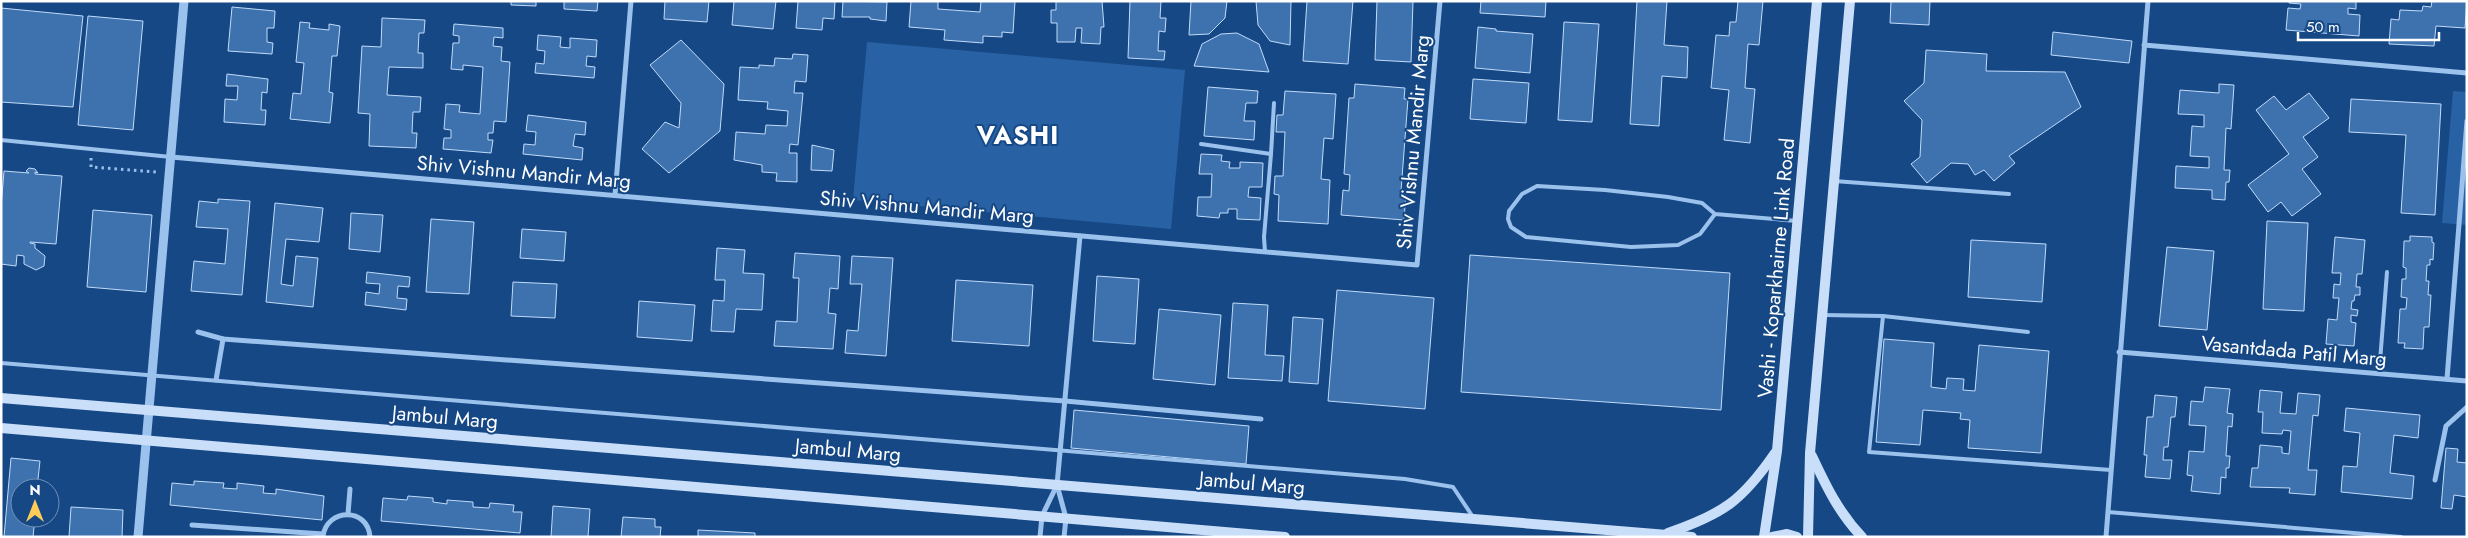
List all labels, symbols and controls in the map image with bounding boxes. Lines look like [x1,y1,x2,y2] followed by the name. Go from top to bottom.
[2298,10,2439,42] scale bar
[2306,16,2340,38] text: 50 m
[1390,34,1437,250] street label: Shiv Vishnu Mandir Marg
[976,117,1059,153] district label: VASHI
[1751,137,1802,399] street label: Vashi - Koparkhairne Link Road
[416,149,632,196] street label: Shiv Vishnu Mandir Marg
[819,184,1035,231] street label: Shiv Vishnu Mandir Marg
[2200,329,2388,374] street label: Vasantdada Patil Marg
[388,398,499,437] street label: Jambul Marg
[791,431,902,470] street label: Jambul Marg
[1195,464,1306,503] street label: Jambul Marg
[10,478,60,528] north arrow
[29,480,41,500] text: N

